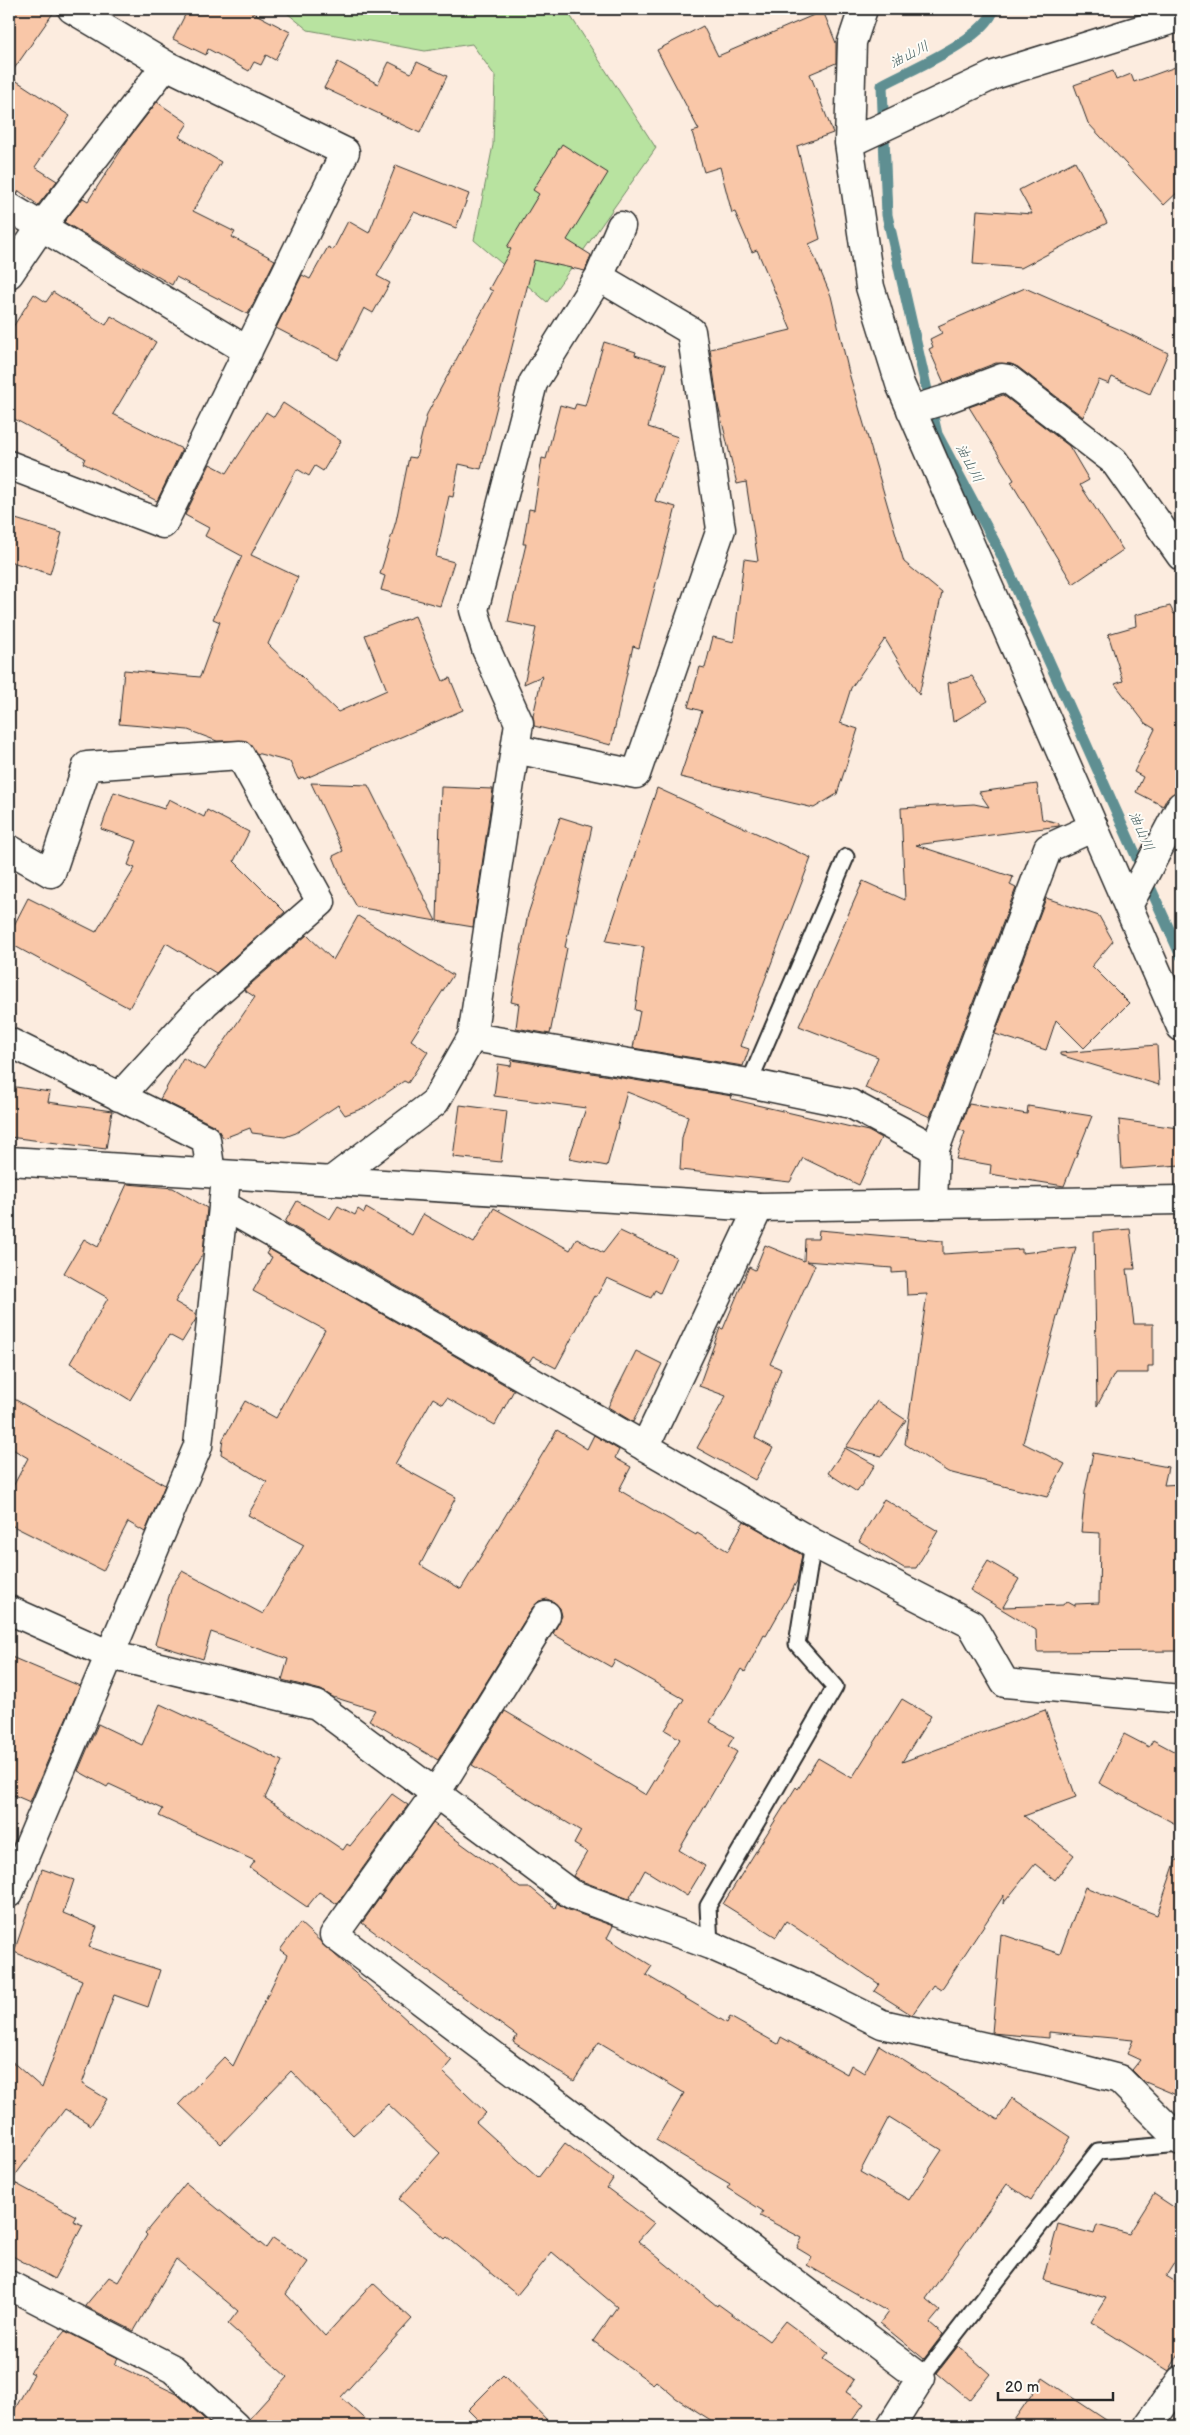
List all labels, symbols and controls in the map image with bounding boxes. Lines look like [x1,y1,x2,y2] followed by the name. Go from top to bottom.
[887,37,932,72] water label: 油山川
[952,441,987,486] water label: 油山川
[1125,809,1158,854] water label: 油山川
[998,2370,1112,2402] scale bar
[1005,2378,1039,2397] text: 20 m

